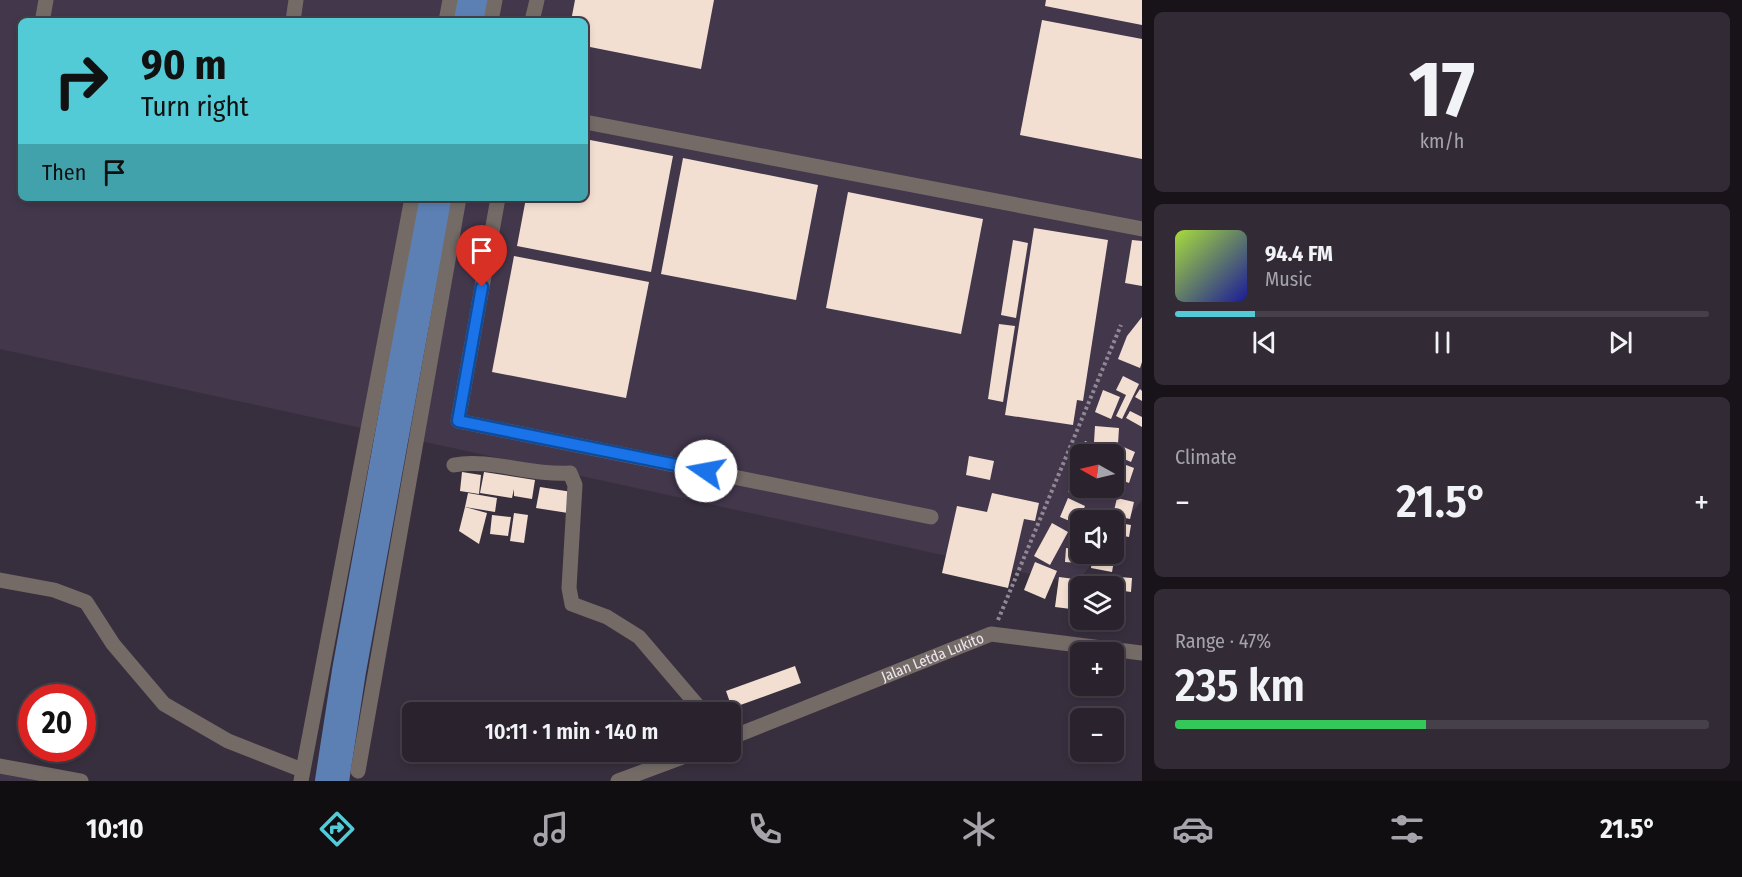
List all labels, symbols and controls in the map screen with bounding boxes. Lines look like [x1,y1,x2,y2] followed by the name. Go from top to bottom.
[141,40,226,90] text: 90 m
[42,42,120,120] icon: right
[1409,43,1475,137] text: 17
[141,91,249,123] text: Turn right
[1420,129,1464,153] text: km/h
[98,156,131,189] icon: arrive
[42,159,86,186] text: Then
[456,225,507,287] pin
[465,234,498,267] icon: arrive
[1265,240,1333,267] text: 94.4 FM
[1265,267,1312,291] text: Music
[1248,326,1281,359] icon: previous
[1426,326,1459,359] icon: pause
[1604,326,1637,359] icon: next
[674,439,738,503] position arrow
[1070,444,1124,498] north arrow
[1070,444,1124,762] map controls
[1175,445,1237,469] text: Climate
[1396,475,1488,529] text: 21.5°
[1175,483,1190,523] text: −
[1694,483,1709,523] text: +
[1070,510,1124,564] button: sound
[1070,576,1124,630] button: layers
[879,629,987,686] street label: Jalan Letda Lukito
[1175,629,1271,653] text: Range · 47%
[1070,642,1124,696] button: +
[1175,659,1305,713] text: 235 km
[18,684,96,762] speed limit sign: 20
[1070,708,1124,762] button: −
[485,718,658,745] text: 10:11 · 1 min · 140 m
[316,808,358,850] icon: directions
[530,808,572,850] icon: music
[744,808,786,850] icon: phone
[958,808,1000,850] icon: climate
[1172,808,1214,850] icon: car
[1386,808,1428,850] icon: filters
[86,813,144,845] text: 10:10
[1600,813,1656,845] text: 21.5°

